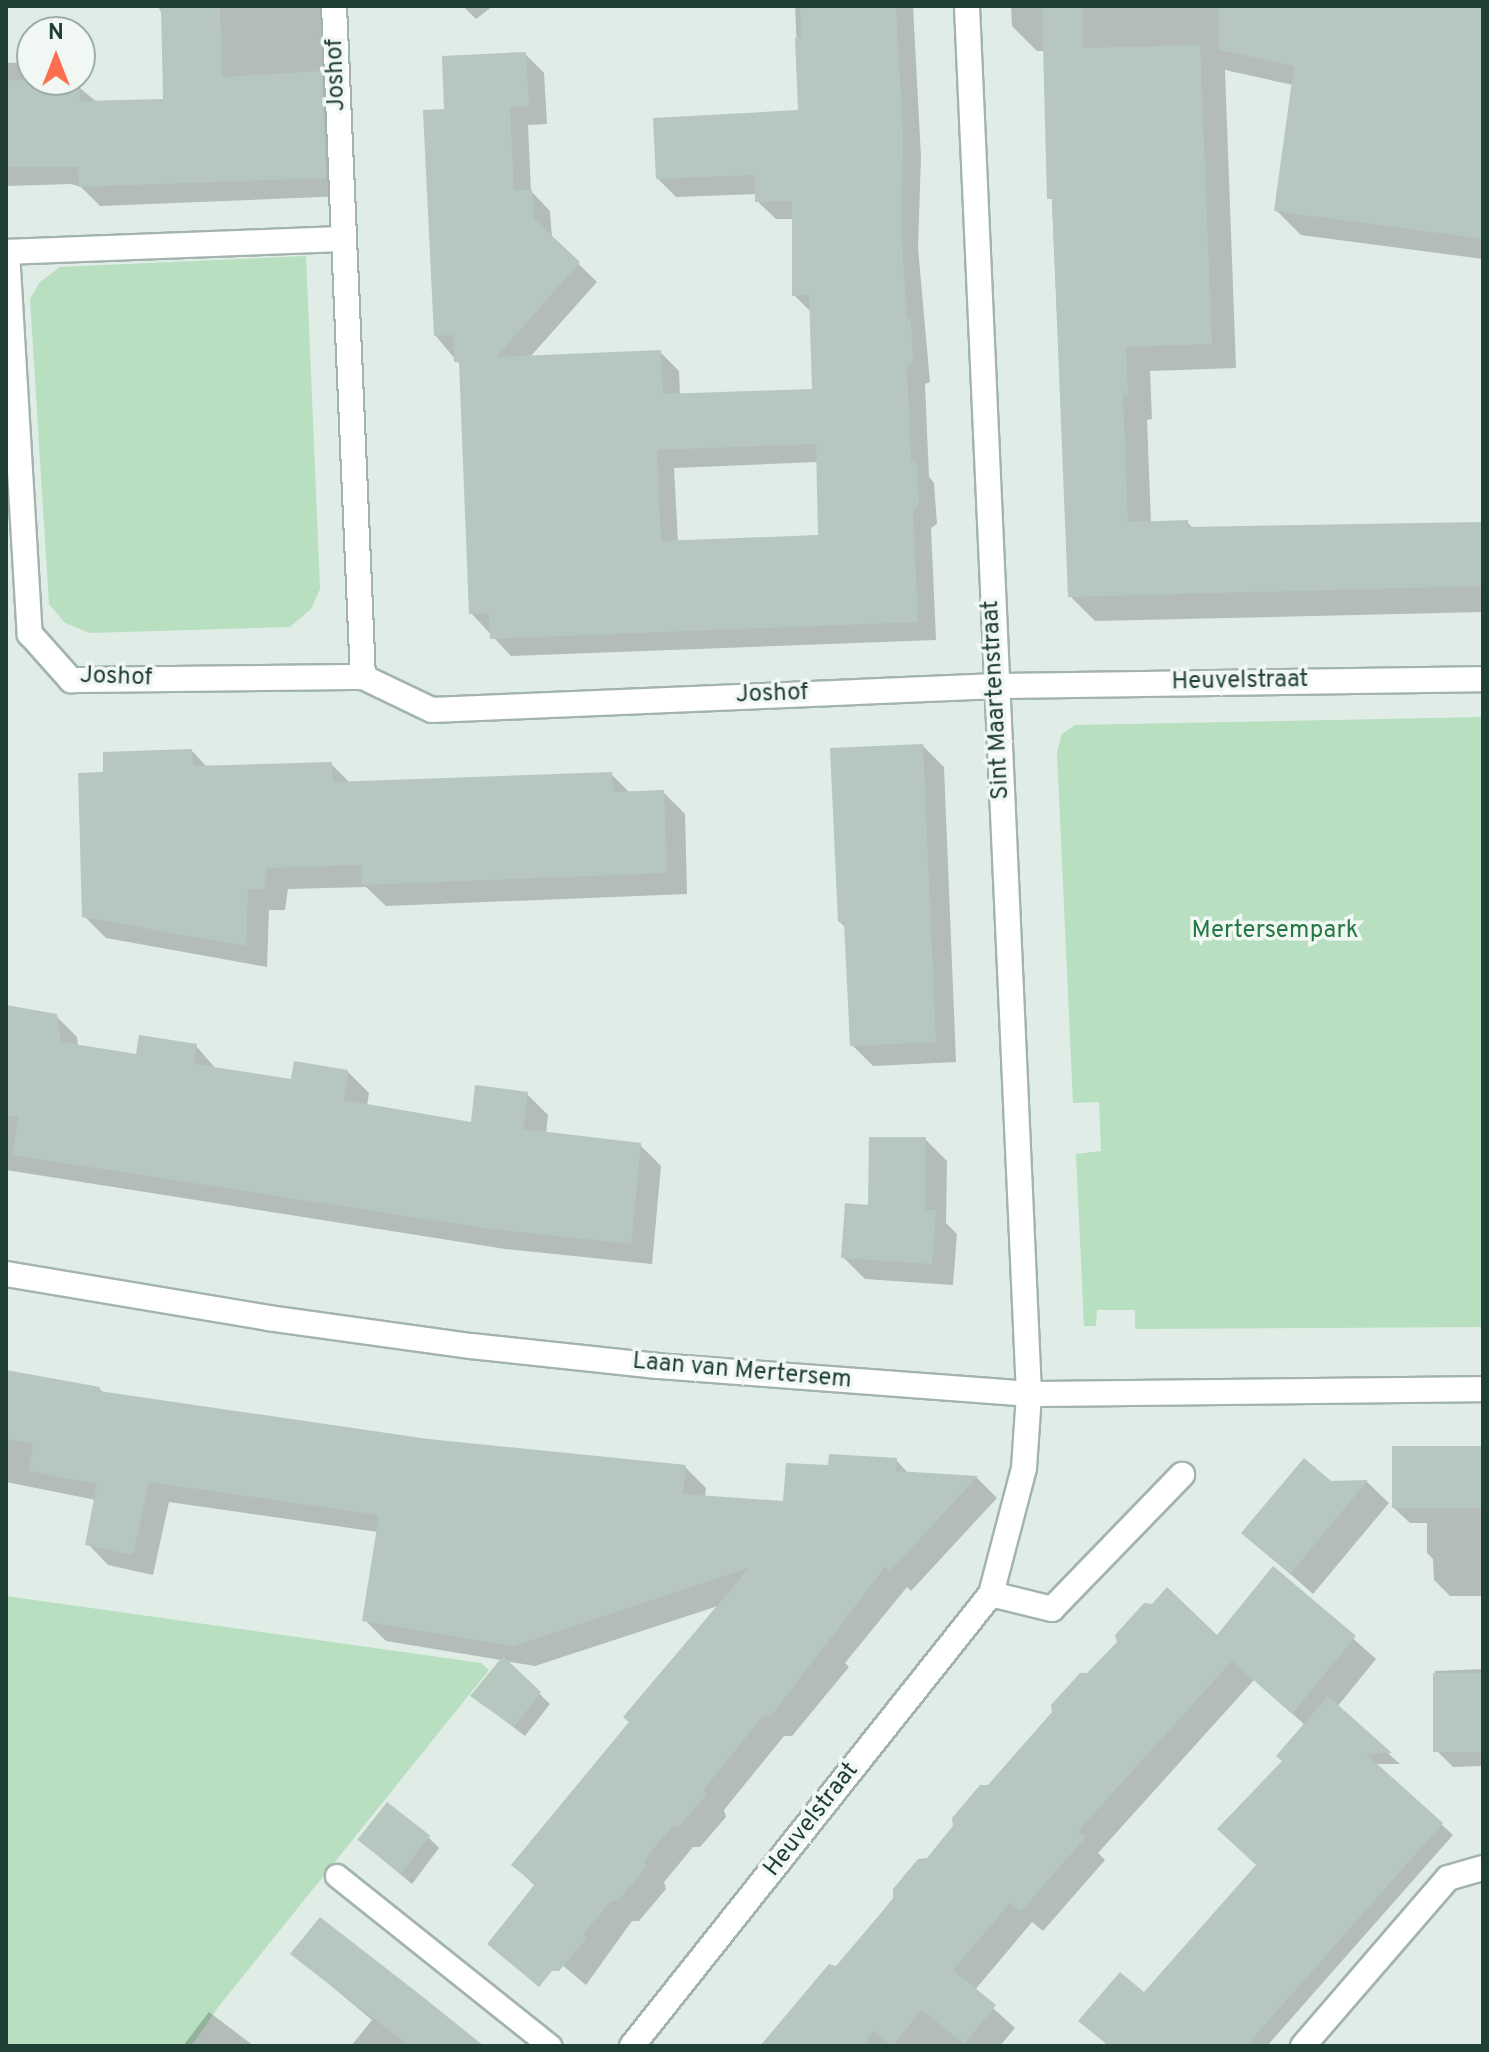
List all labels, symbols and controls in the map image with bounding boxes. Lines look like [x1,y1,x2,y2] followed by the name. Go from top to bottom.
[16,16,96,96] north arrow
[48,20,64,47] text: N
[321,38,353,112] street label: Joshof
[977,599,1017,801] street label: Sint Maartenstraat
[79,662,153,694] street label: Joshof
[1171,666,1309,698] street label: Heuvelstraat
[735,679,809,711] street label: Joshof
[1192,918,1358,946] park label: Mertersempark
[631,1348,853,1396] street label: Laan van Mertersem
[758,1757,866,1883] street label: Heuvelstraat

